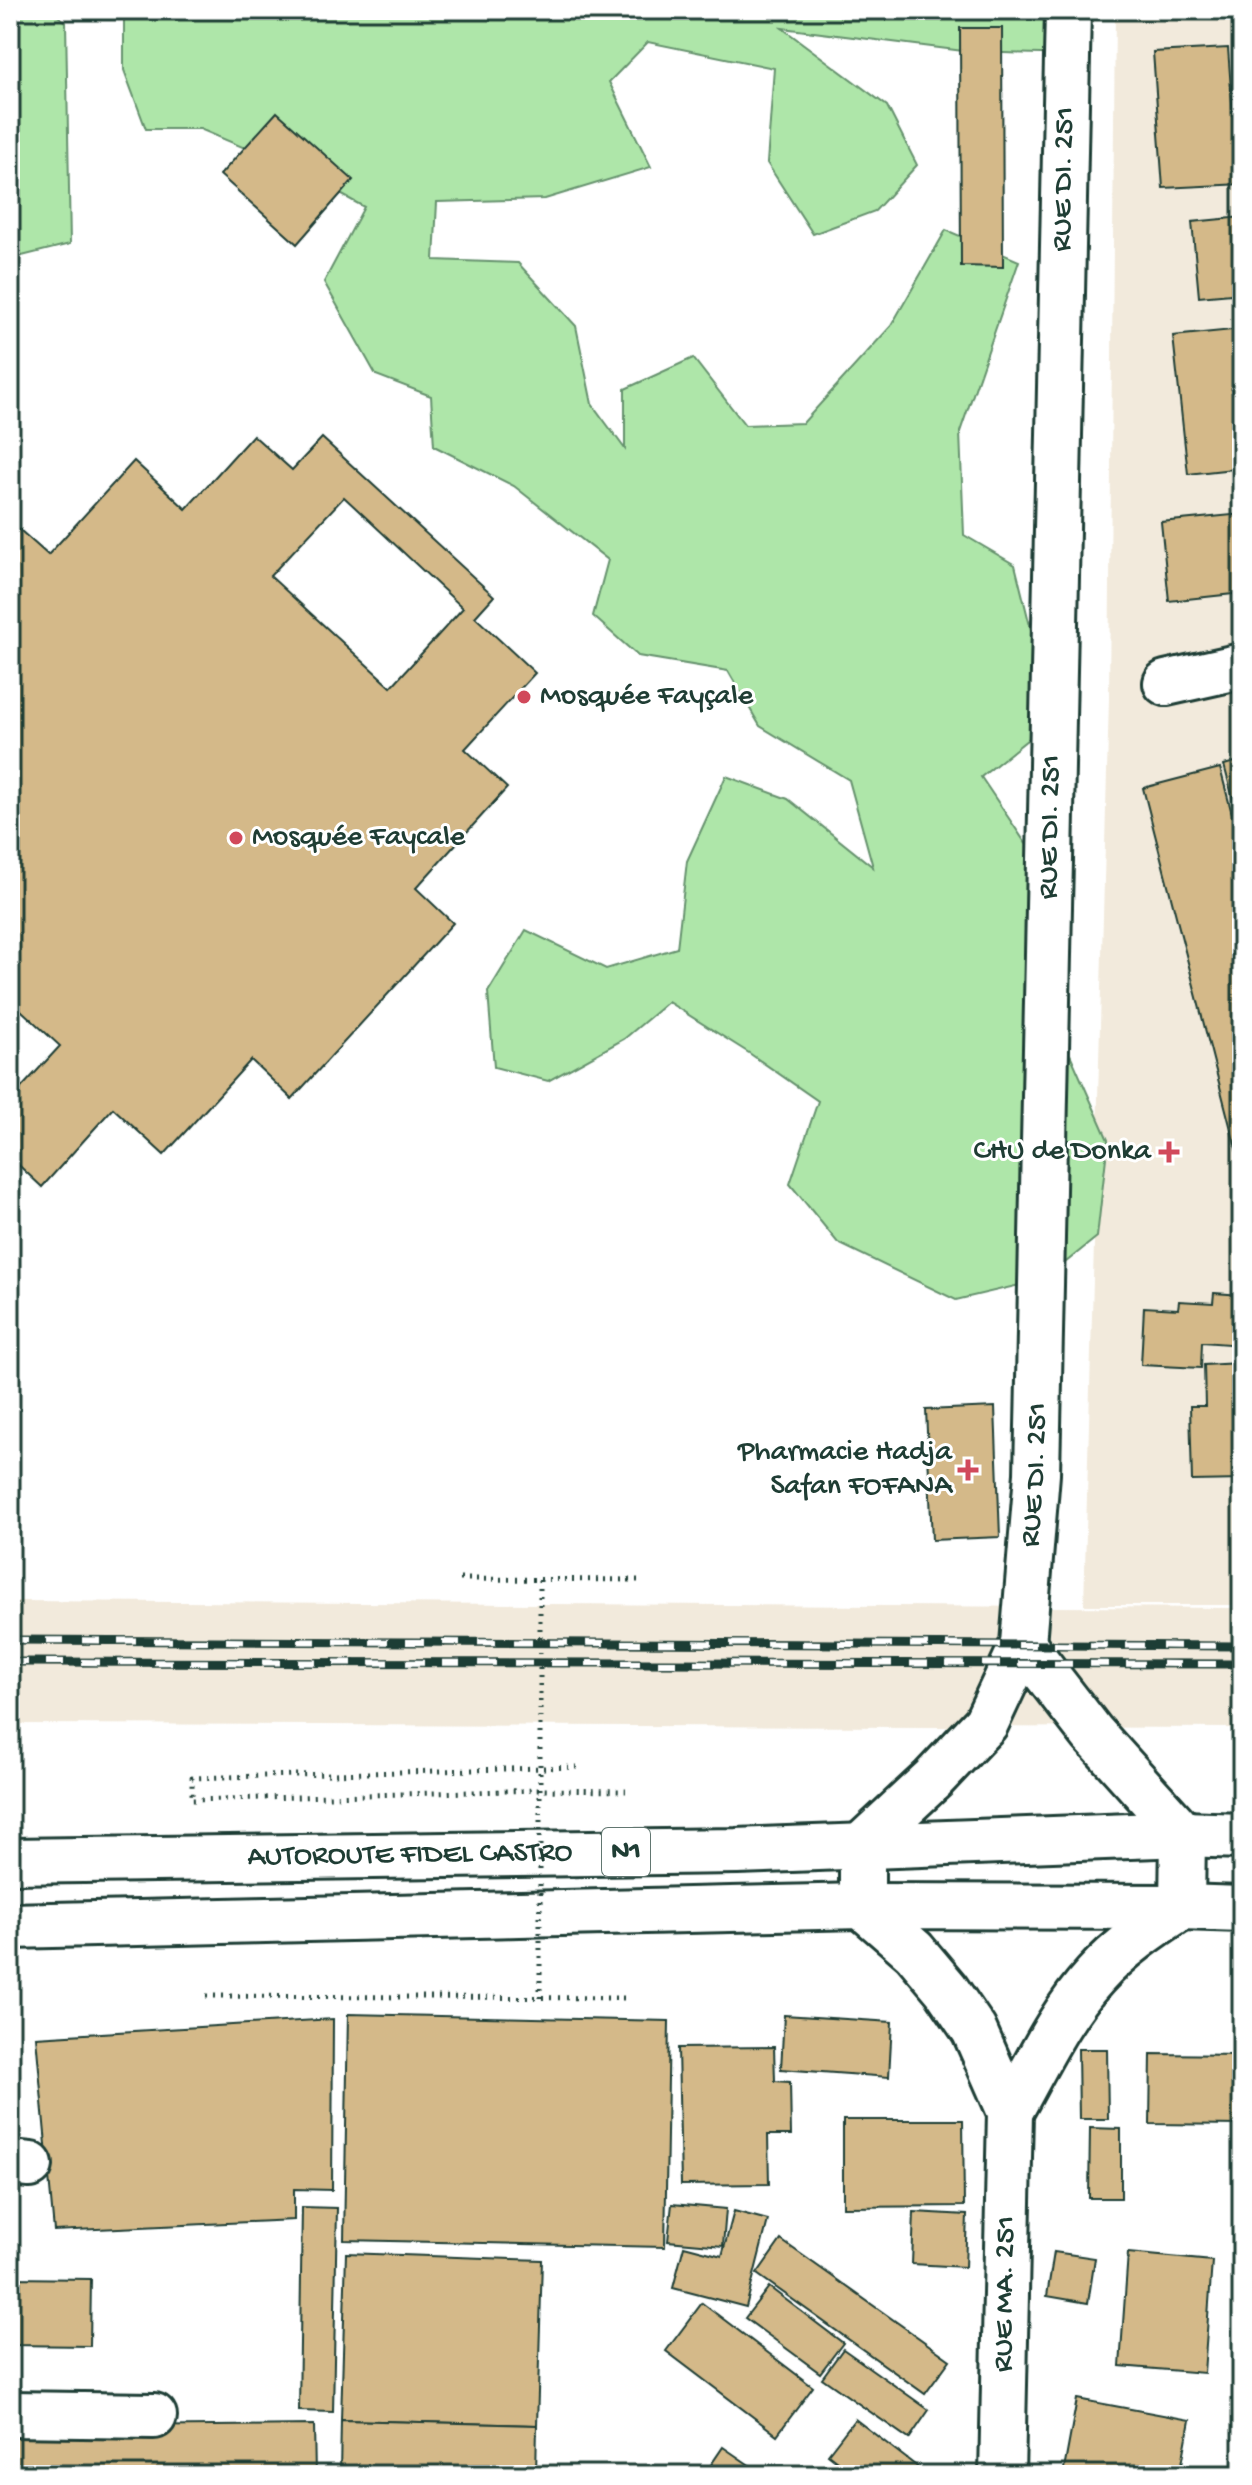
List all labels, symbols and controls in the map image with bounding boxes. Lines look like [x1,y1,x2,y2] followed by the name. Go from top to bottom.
[1045,106,1083,252] street label: RUE DI. 251
[540,680,754,715] place label: Mosquée Fayçale
[515,688,533,706] marker: Mosquée Fayçale
[1032,754,1070,900] street label: RUE DI. 251
[252,821,466,856] place label: Mosquée Faycale
[227,829,245,847] marker: Mosquée Faycale
[974,1135,1152,1170] place label: CHU de Donka
[1158,1141,1180,1163] marker: CHU de Donka
[1014,1402,1056,1548] street label: RUE DI. 251
[737,1436,953,1505] place label: Pharmacie Hadja Safan FOFANA
[959,1461,977,1479] marker: Pharmacie Hadja Safan FOFANA
[602,1828,650,1876] road number: N1
[247,1836,573,1875] street label: AUTOROUTE FIDEL CASTRO
[987,2215,1025,2373] street label: RUE MA. 251

